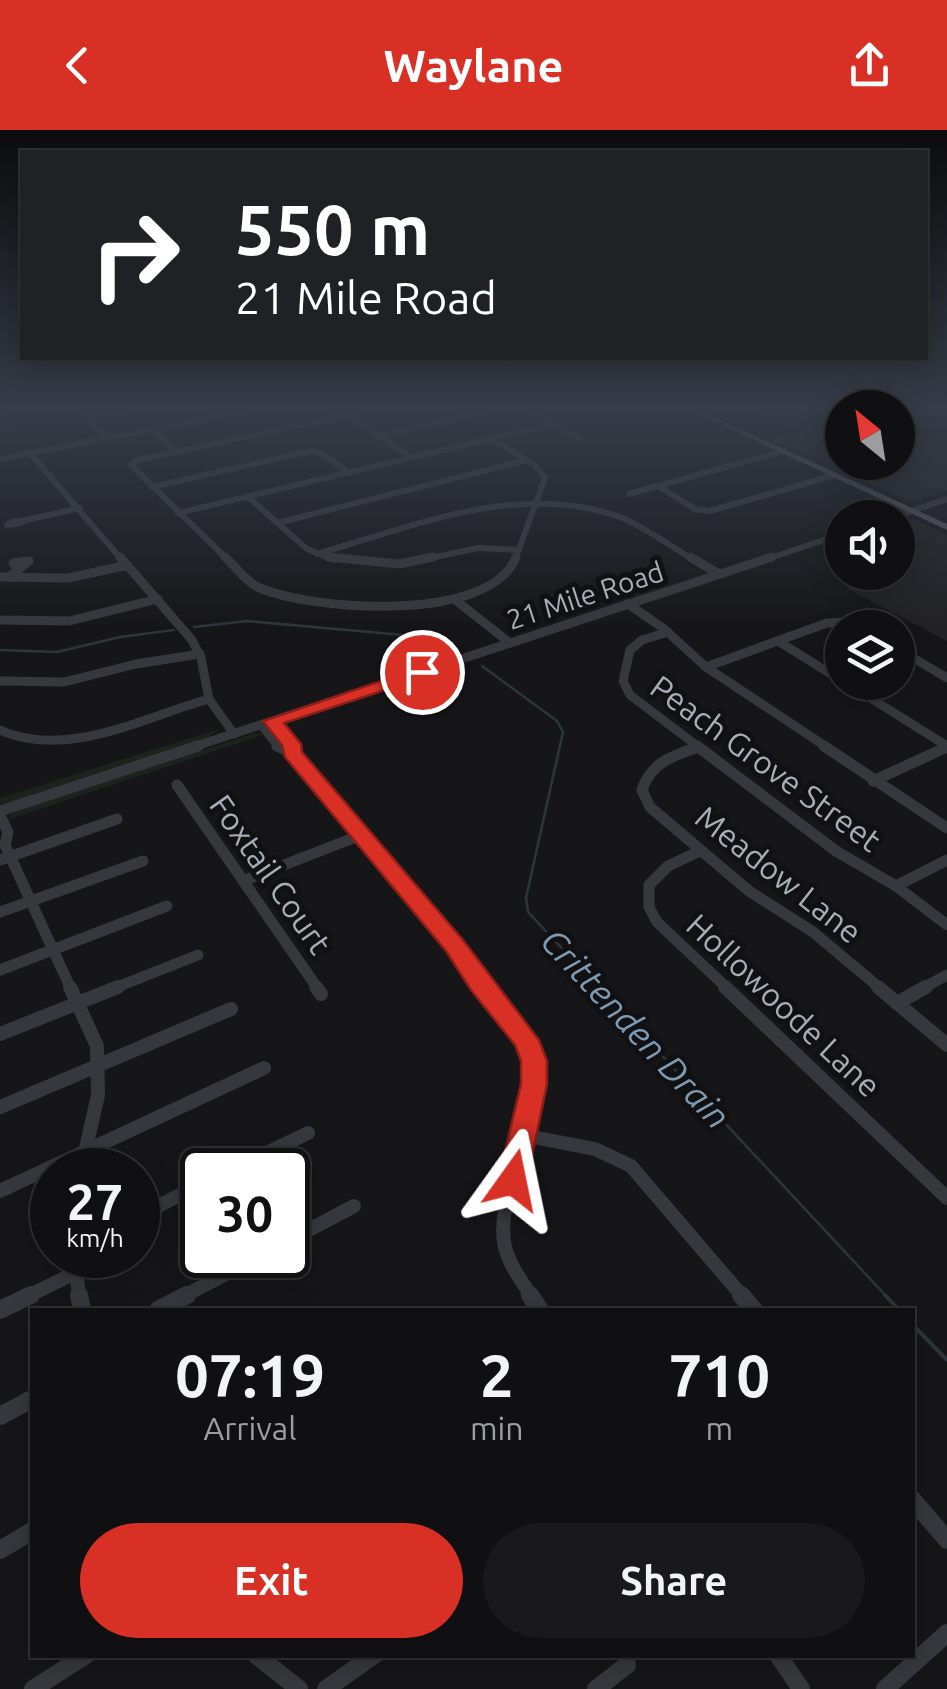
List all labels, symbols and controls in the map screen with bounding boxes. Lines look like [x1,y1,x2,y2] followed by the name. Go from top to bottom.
[50,38,105,93] icon: back
[842,38,897,93] icon: share
[384,40,563,91] text: Waylane
[70,190,200,320] icon: right
[235,190,430,268] text: 550 m
[235,272,497,323] text: 21 Mile Road
[825,390,915,480] north arrow
[825,390,915,700] map controls
[825,500,915,590] button: sound
[503,555,667,635] street label: 21 Mile Road
[825,610,915,700] button: layers
[380,630,465,715] pin
[395,645,450,700] icon: arrive
[644,668,888,859] street label: Peach Grove Street
[203,788,339,960] street label: Foxtail Court
[689,798,869,950] street label: Meadow Lane
[680,906,888,1104] street label: Hollowoode Lane
[533,920,739,1136] water label: Crittenden Drain
[461,1128,565,1232] position arrow
[180,1148,310,1278] speed limit sign: 30
[67,1173,123,1229] text: 27
[66,1224,124,1252] text: km/h
[175,1341,325,1408] text: 07:19
[480,1341,514,1408] text: 2
[669,1341,770,1408] text: 710
[203,1410,297,1446] text: Arrival
[470,1410,524,1446] text: min
[705,1410,733,1446] text: m
[80,1523,463,1638] button: Exit
[483,1523,865,1638] button: Share

